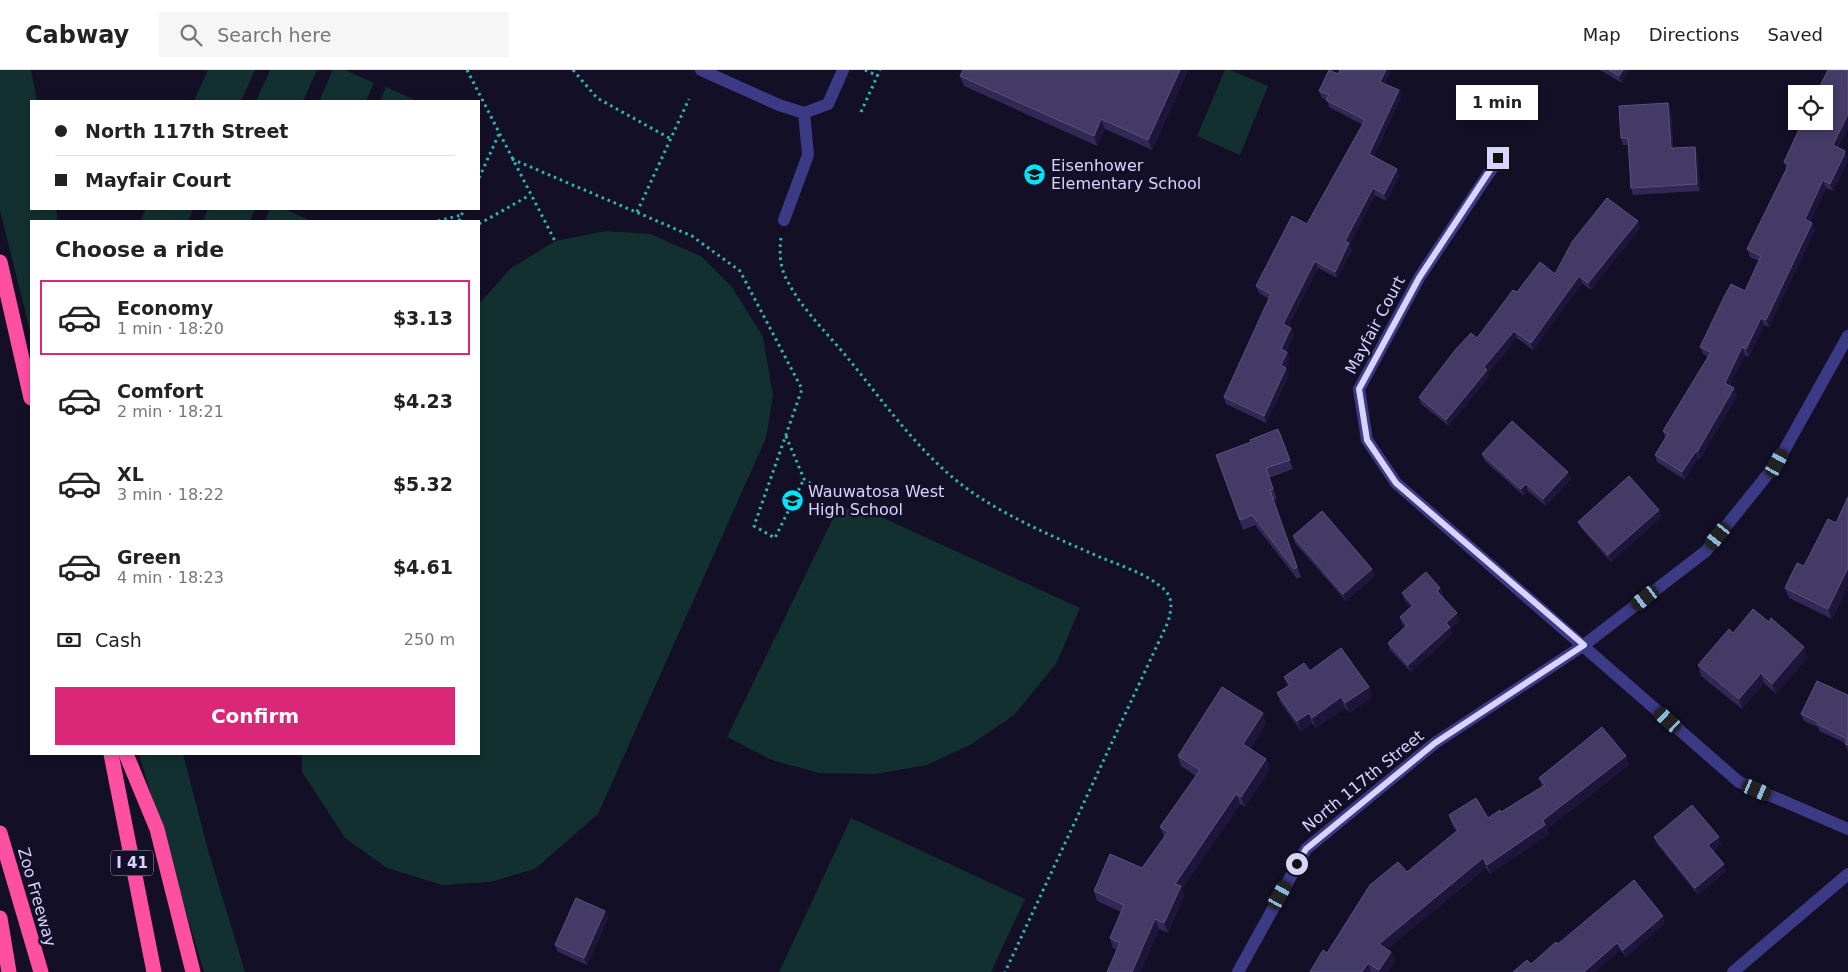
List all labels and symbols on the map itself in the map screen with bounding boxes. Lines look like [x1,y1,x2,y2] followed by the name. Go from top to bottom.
[1457,86,1539,121] callout: 1 min
[1487,147,1509,169] route end
[1051,156,1201,193] place label: Eisenhower Elementary School
[1023,162,1047,186] school or university icon: Eisenhower Elementary School
[1341,273,1409,377] street label: Mayfair Court
[1763,446,1790,480] car
[808,482,944,519] place label: Wauwatosa West High School
[780,488,804,512] school or university icon: Wauwatosa West High School
[1702,520,1733,552] car
[1628,583,1661,613] car
[1651,704,1684,736] car
[1299,726,1427,836] street label: North 117th Street
[1740,777,1773,803] car
[14,845,60,949] street label: Zoo Freeway
[111,850,153,876] road number: I 41
[1286,853,1308,875] route start
[1266,878,1293,912] car

